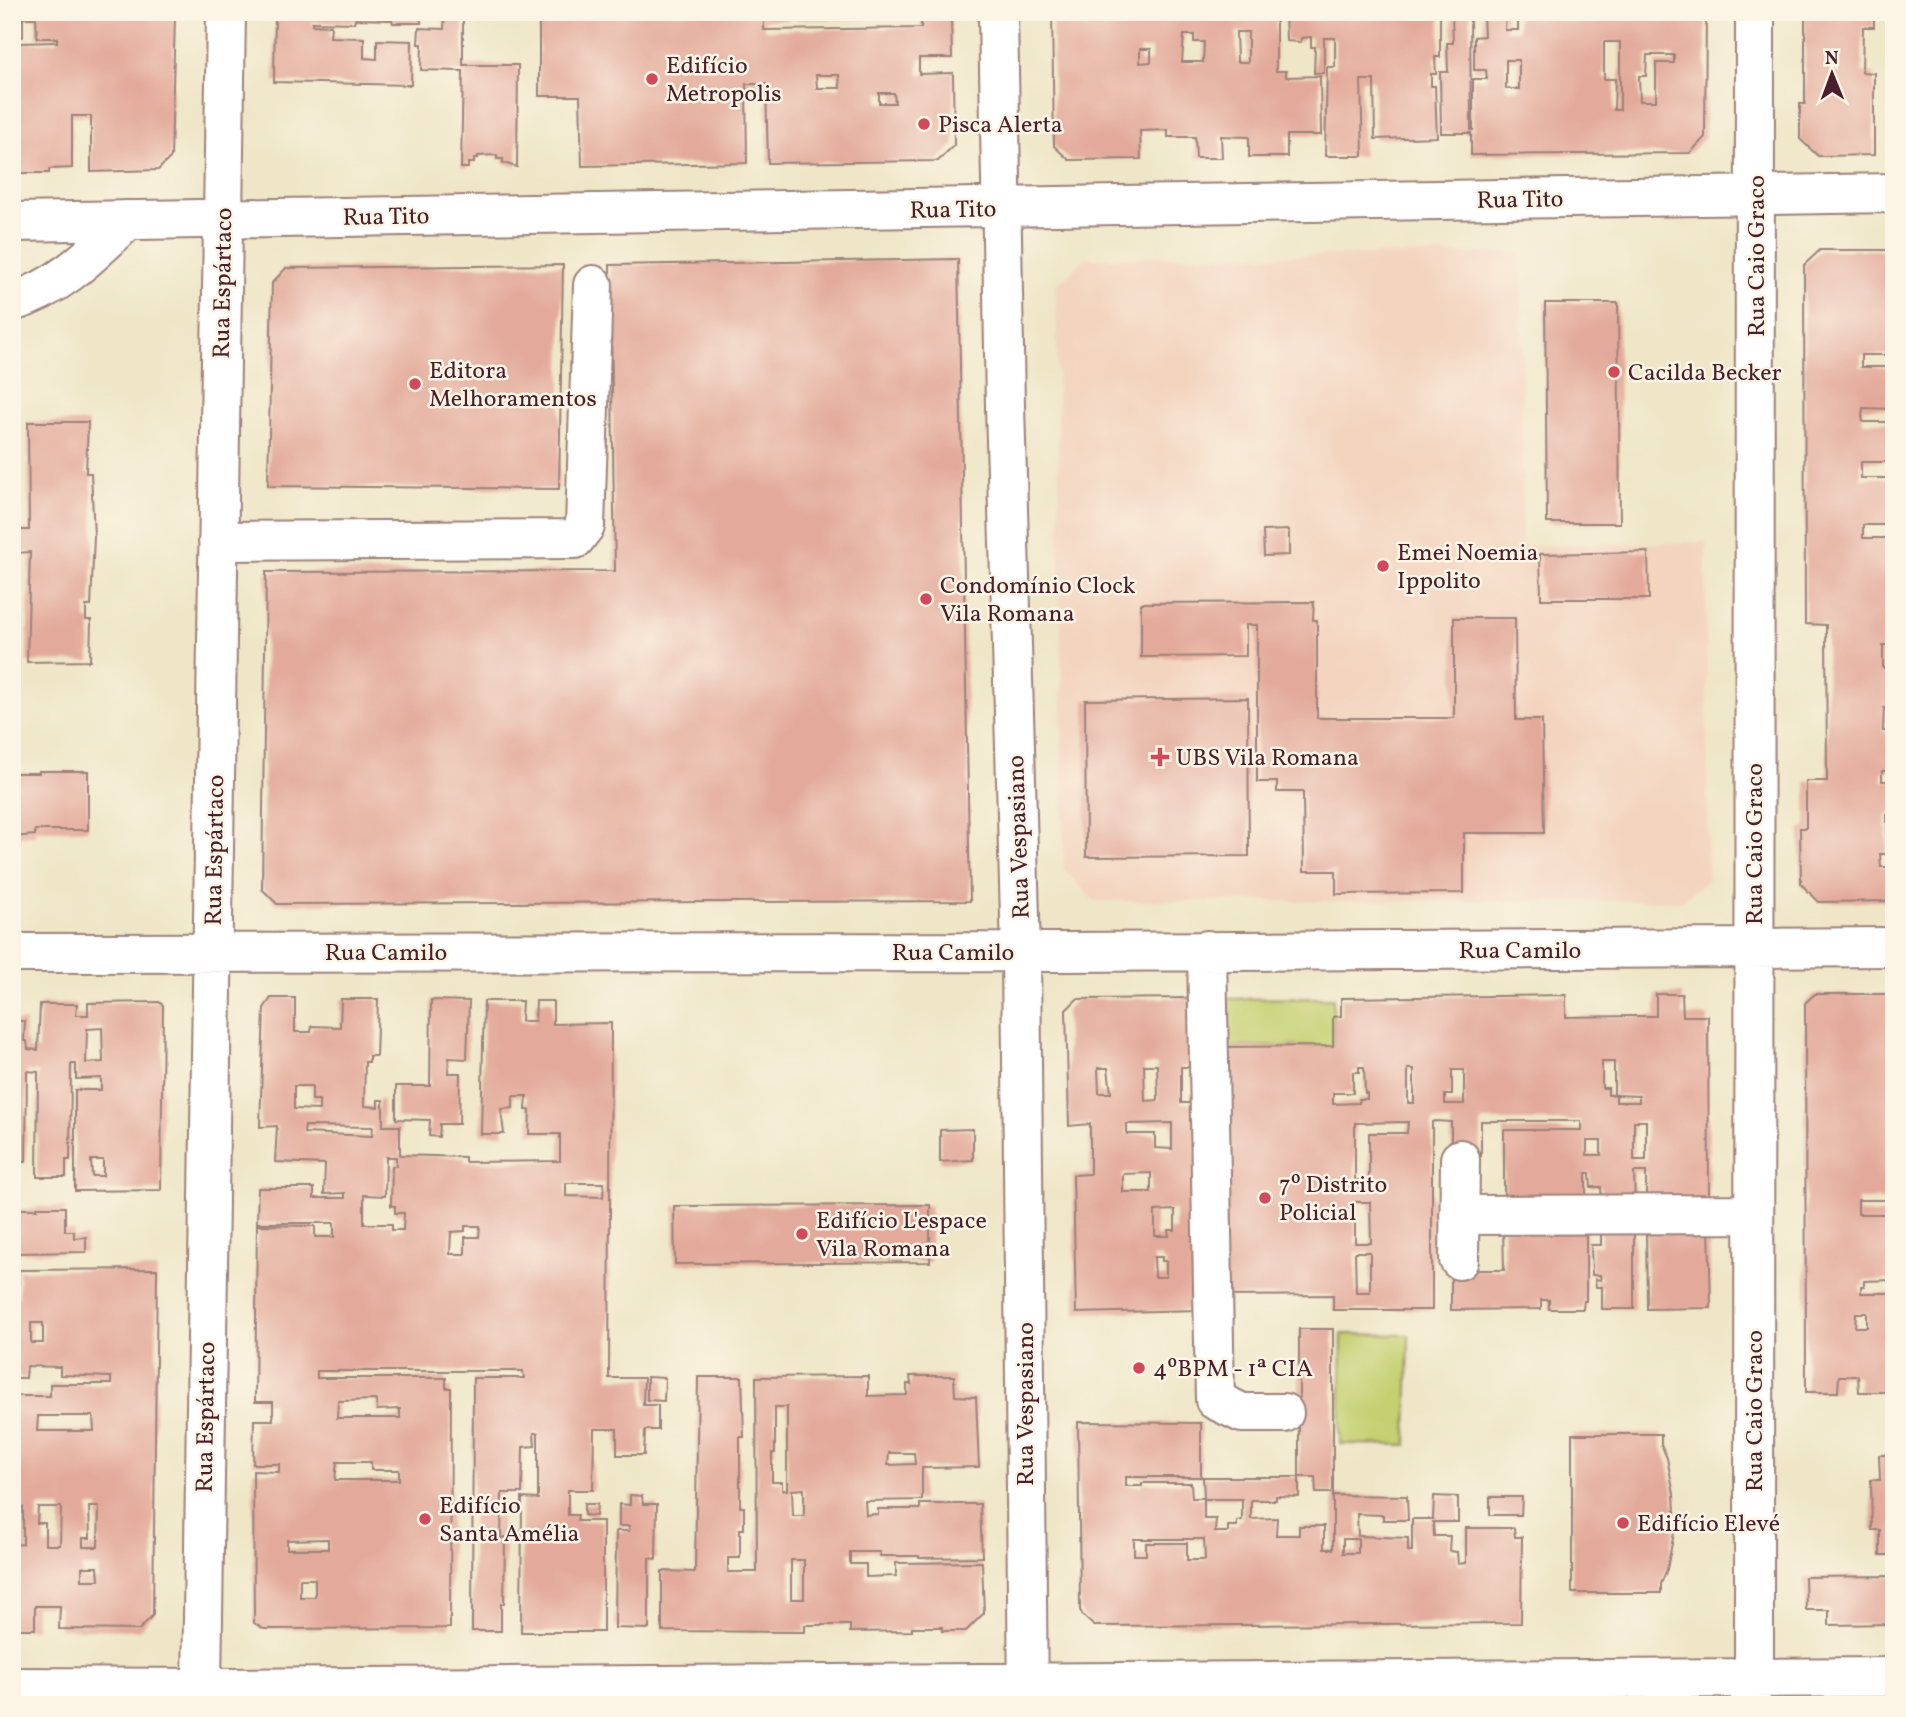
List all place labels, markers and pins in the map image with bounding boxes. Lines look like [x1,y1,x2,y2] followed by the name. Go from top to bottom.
[666,50,781,112] place label: Edifício Metropolis
[644,71,660,87] marker: Edifício Metropolis
[938,109,1063,143] place label: Pisca Alerta
[916,116,932,132] marker: Pisca Alerta
[429,355,597,417] place label: Editora Melhoramentos
[1628,357,1782,391] place label: Cacilda Becker
[1606,364,1622,380] marker: Cacilda Becker
[407,376,423,392] marker: Editora Melhoramentos
[1397,537,1538,599] place label: Emei Noemia Ippolito
[1375,558,1391,574] marker: Emei Noemia Ippolito
[940,570,1135,632] place label: Condomínio Clock Vila Romana
[918,591,934,607] marker: Condomínio Clock Vila Romana
[1176,742,1359,776] place label: UBS Vila Romana
[1150,747,1170,767] marker: UBS Vila Romana
[1279,1169,1387,1231] place label: 7º Distrito Policial
[1257,1190,1273,1206] marker: 7º Distrito Policial
[816,1205,987,1267] place label: Edifício L'espace Vila Romana
[794,1226,810,1242] marker: Edifício L'espace Vila Romana
[1153,1353,1313,1387] place label: 4ºBPM - 1ª CIA
[1131,1360,1147,1376] marker: 4ºBPM - 1ª CIA
[439,1490,580,1552] place label: Edifício Santa Amélia
[1637,1508,1780,1542] place label: Edifício Elevé
[417,1511,433,1527] marker: Edifício Santa Amélia
[1615,1515,1631,1531] marker: Edifício Elevé

